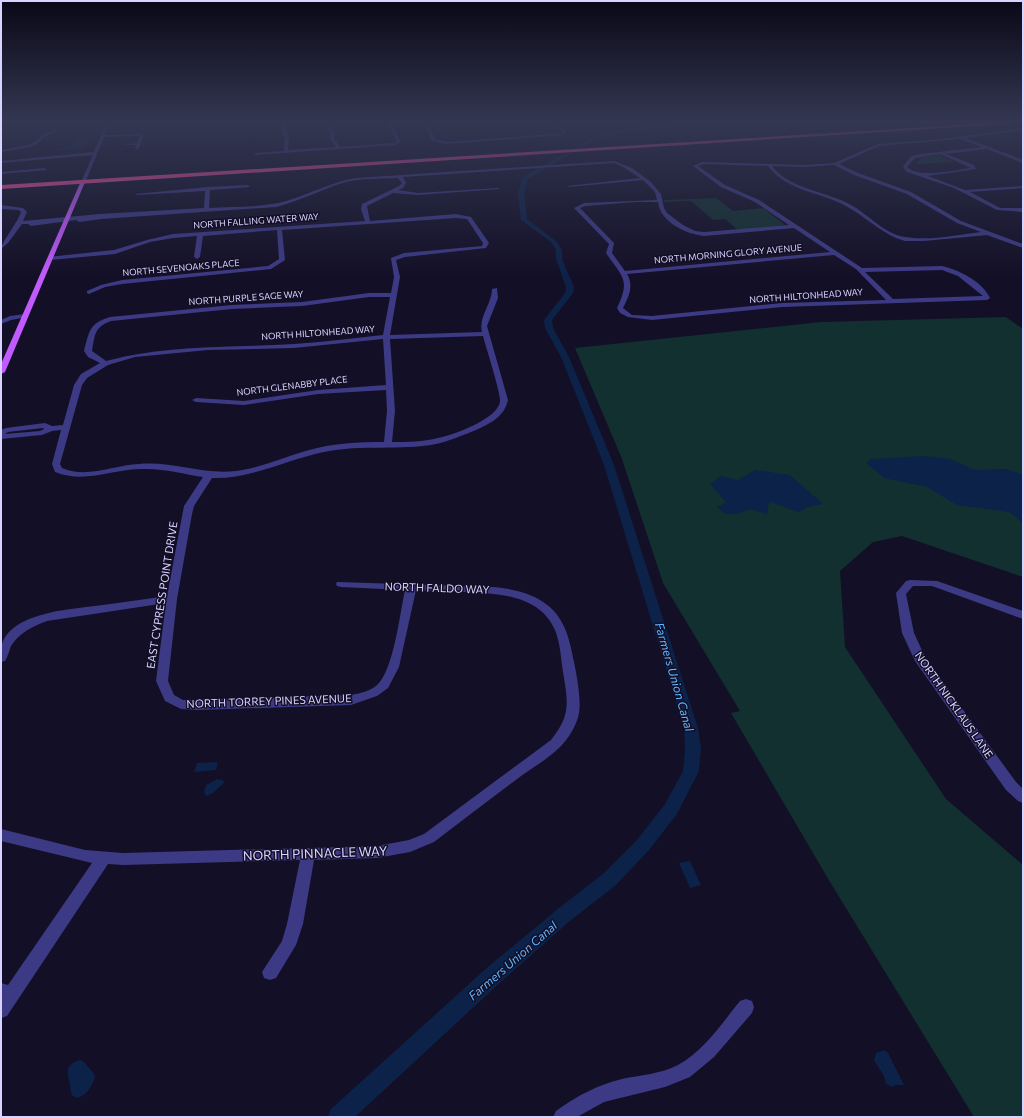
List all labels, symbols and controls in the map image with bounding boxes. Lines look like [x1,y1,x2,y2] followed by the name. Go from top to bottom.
[193,211,319,230] street label: NORTH FALLING WATER WAY
[653,242,802,265] street label: NORTH MORNING GLORY AVENUE
[122,257,240,278] street label: NORTH SEVENOAKS PLACE
[749,286,863,305] street label: NORTH HILTONHEAD WAY
[188,288,304,307] street label: NORTH PURPLE SAGE WAY
[261,323,375,342] street label: NORTH HILTONHEAD WAY
[236,373,348,398] street label: NORTH GLENABBY PLACE
[143,520,180,670] street label: EAST CYPRESS POINT DRIVE
[384,579,490,596] street label: NORTH FALDO WAY
[653,621,697,734] water label: Farmers Union Canal
[913,649,996,760] street label: NORTH NICKLAUS LANE
[186,691,352,710] street label: NORTH TORREY PINES AVENUE
[242,842,388,864] street label: NORTH PINNACLE WAY
[465,917,560,1002] water label: Farmers Union Canal

